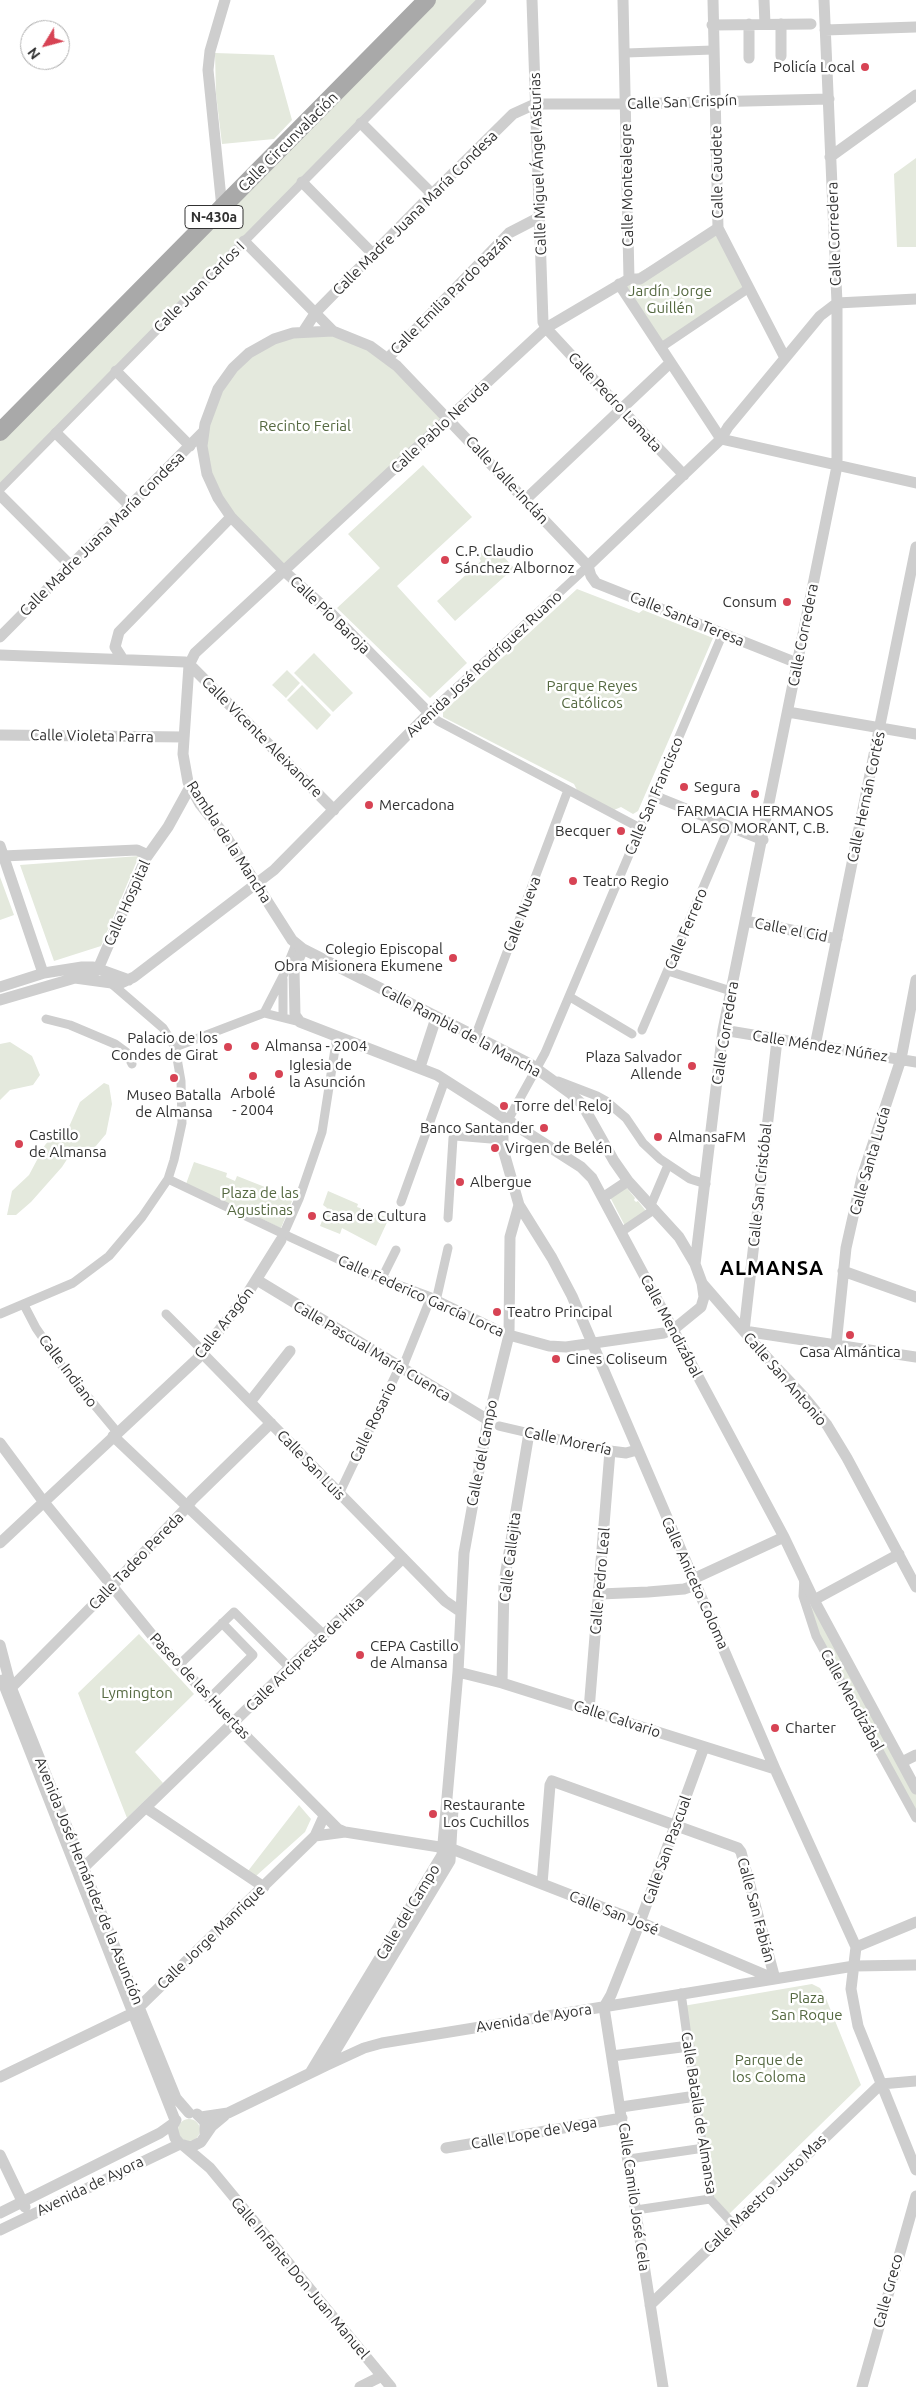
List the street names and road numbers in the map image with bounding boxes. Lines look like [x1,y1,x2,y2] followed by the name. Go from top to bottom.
[526,72,550,256] street label: Calle Miguel Ángel Asturias
[234,88,342,196] street label: Calle Circunvalación
[627,91,737,113] street label: Calle San Crispín
[617,123,637,247] street label: Calle Montealegre
[707,125,727,219] street label: Calle Caudete
[329,127,501,299] street label: Calle Madre Juana María Condesa
[823,181,845,287] street label: Calle Corredera
[185,206,243,228] road number: N-430a
[387,230,515,358] street label: Calle Emilia Pardo Bazán
[150,238,248,336] street label: Calle Juan Carlos I
[564,348,666,456] street label: Calle Pedro Lamata
[387,377,493,477] street label: Calle Pablo Neruda
[462,432,552,528] street label: Calle Valle-Inclán
[16,448,188,620] street label: Calle Madre Juana María Condesa
[286,572,374,658] street label: Calle Pío Baroja
[784,582,822,688] street label: Calle Corredera
[402,587,566,741] street label: Avenida José Rodríguez Ruano
[627,588,747,650] street label: Calle Santa Teresa
[198,673,326,801] street label: Calle Vicente Aleixandre
[30,726,154,746] street label: Calle Violeta Parra
[843,730,889,864] street label: Calle Hernán Cortés
[621,734,687,858] street label: Calle San Francisco
[183,778,275,906] street label: Rambla de la Mancha
[100,857,154,949] street label: Calle Hospital
[499,874,545,954] street label: Calle Nueva
[661,886,711,972] street label: Calle Ferrero
[753,914,829,946] street label: Calle el Cid
[708,980,742,1086] street label: Calle Corredera
[378,981,544,1081] street label: Calle Rambla de la Mancha
[751,1026,889,1066] street label: Calle Méndez Núñez
[846,1105,894,1217] street label: Calle Santa Lucía
[745,1122,775,1248] street label: Calle San Cristóbal
[335,1251,507,1341] street label: Calle Federico García Lorca
[636,1272,706,1380] street label: Calle Mendizábal
[191,1284,257,1362] street label: Calle Aragón
[290,1297,454,1405] street label: Calle Pascual María Cuenca
[739,1329,831,1429] street label: Calle San Antonio
[35,1331,101,1411] street label: Calle Indiano
[346,1379,400,1465] street label: Calle Rosario
[463,1398,501,1508] street label: Calle del Campo
[522,1423,614,1459] street label: Calle Morería
[273,1426,349,1504] street label: Calle San Luis
[85,1508,187,1614] street label: Calle Tadeo Pereda
[496,1511,524,1603] street label: Calle Callejita
[658,1514,732,1652] street label: Calle Aniceto Coloma
[586,1527,614,1635] street label: Calle Pedro Leal
[242,1593,368,1715] street label: Calle Arcipreste de Hita
[146,1629,254,1743] street label: Paseo de las Huertas
[817,1646,887,1754] street label: Calle Mendizábal
[571,1696,663,1742] street label: Calle Calvario
[31,1755,147,2007] street label: Avenida José Hernández de la Asunción
[639,1793,695,1907] street label: Calle San Pascual
[733,1856,779,1964] street label: Calle San Fabián
[372,1861,444,1963] street label: Calle del Campo
[153,1881,269,1993] street label: Calle Jorge Manrique
[567,1887,661,1939] street label: Calle San José
[475,2000,593,2036] street label: Avenida de Ayora
[677,2031,721,2195] street label: Calle Batalla de Almansa
[470,2113,598,2153] street label: Calle Lope de Vega
[615,2122,653,2272] street label: Calle Camilo José Cela
[700,2131,830,2257] street label: Calle Maestro Justo Mas
[34,2152,146,2220] street label: Avenida de Ayora
[227,2193,373,2363] street label: Calle Infante Don Juan Manuel
[869,2252,907,2330] street label: Calle Greco

